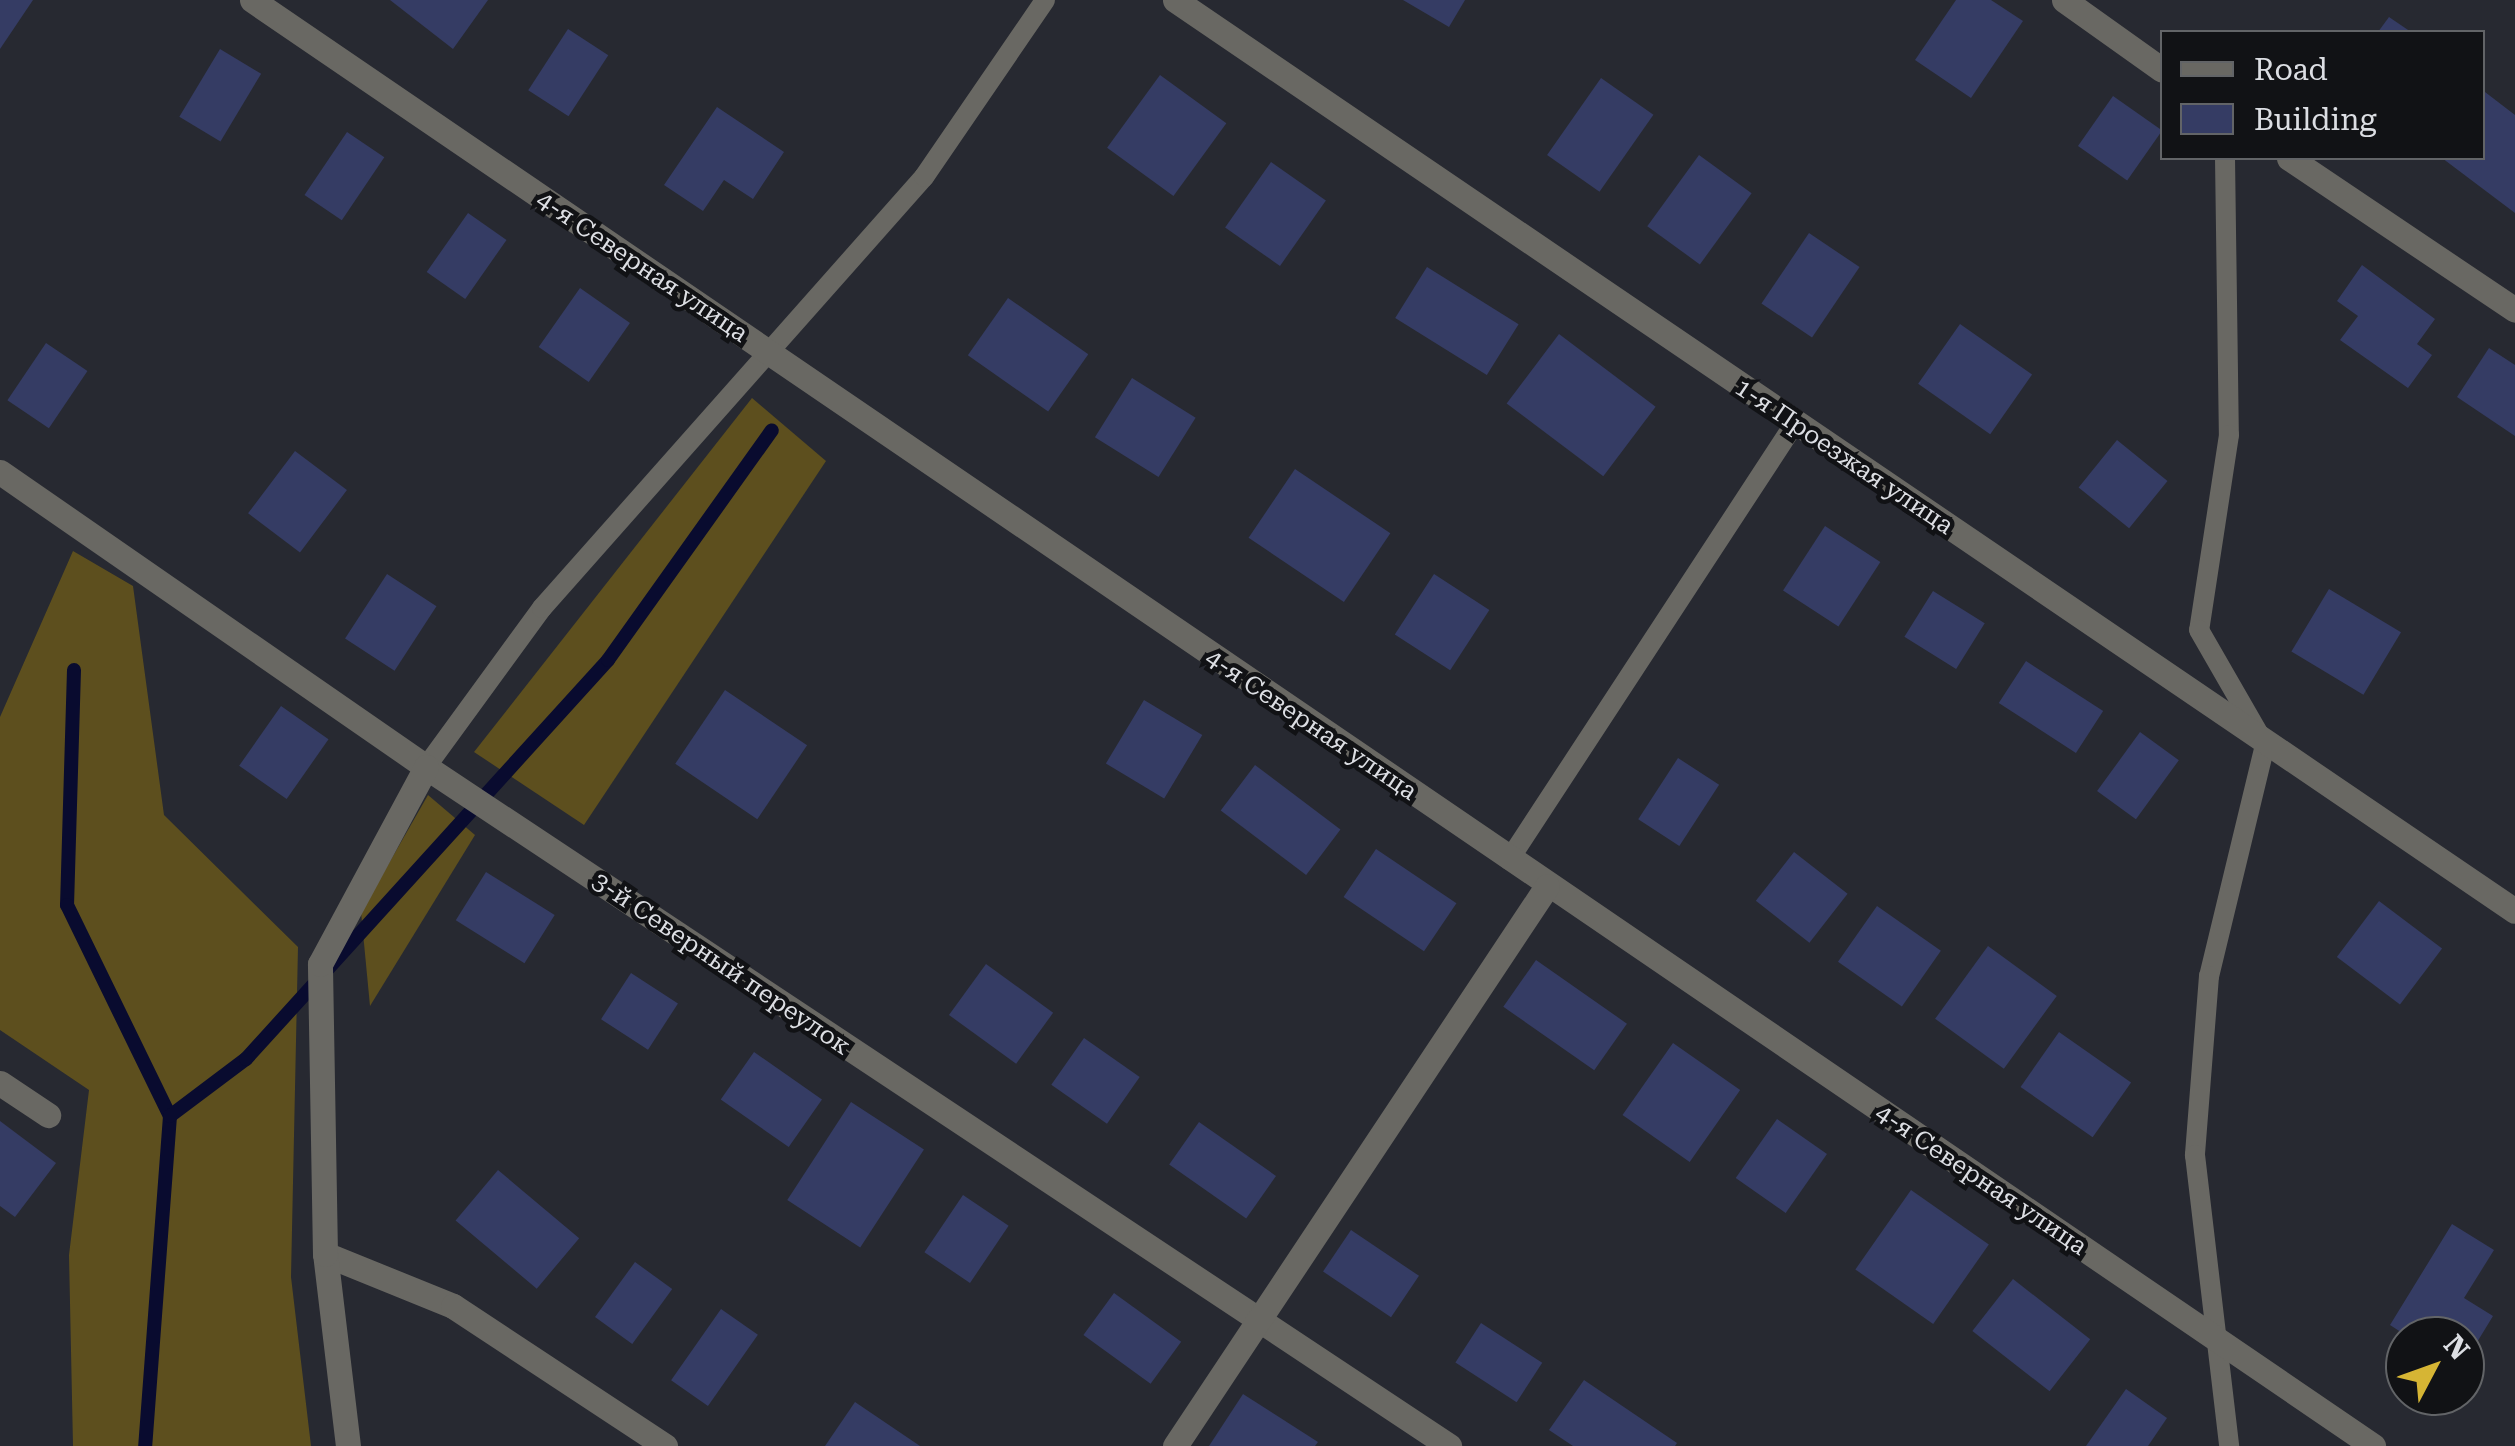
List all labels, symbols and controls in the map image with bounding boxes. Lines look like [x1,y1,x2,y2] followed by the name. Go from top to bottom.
[2160,30,2485,160] legend
[2254,52,2328,87] text: Road
[2254,102,2377,137] text: Building
[531,185,753,349] street label: 4-я Северная улица
[1729,373,1959,541] street label: 1-я Проезжая улица
[1200,643,1422,807] street label: 4-я Северная улица
[586,866,856,1062] street label: 3-й Северный переулок
[1870,1098,2092,1262] street label: 4-я Северная улица
[2385,1316,2485,1416] north arrow
[2437,1328,2476,1366] text: N

